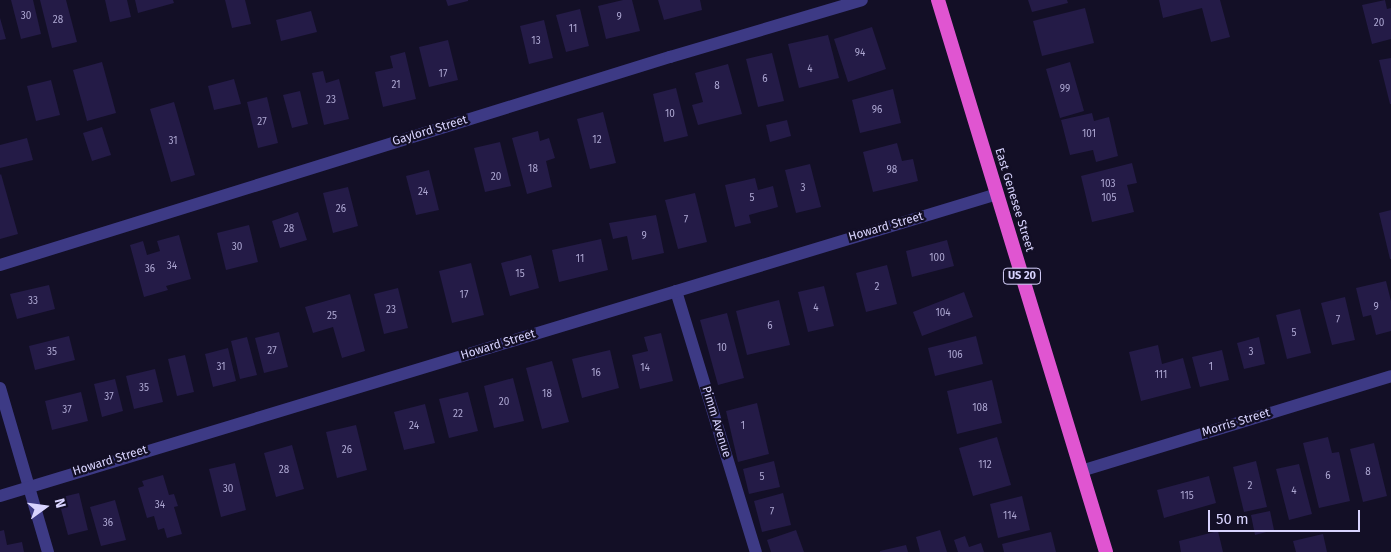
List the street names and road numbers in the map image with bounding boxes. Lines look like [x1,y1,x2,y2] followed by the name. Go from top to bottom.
[391,113,469,149] street label: Gaylord Street
[991,146,1037,254] street label: East Genesee Street
[847,209,925,245] street label: Howard Street
[1002,268,1042,284] road number: US 20
[459,327,537,363] street label: Howard Street
[698,385,734,459] street label: Pimm Avenue
[1200,406,1272,440] street label: Morris Street
[71,443,149,479] street label: Howard Street

